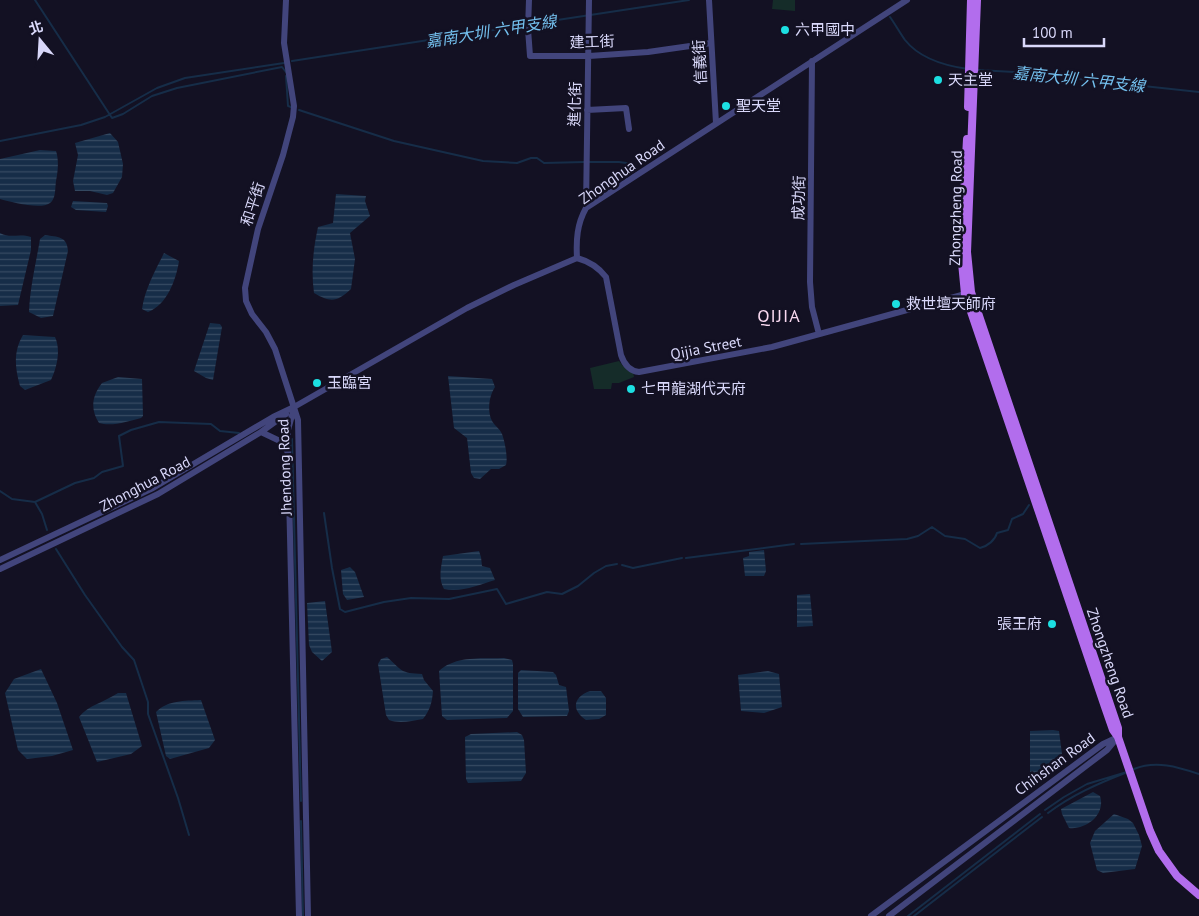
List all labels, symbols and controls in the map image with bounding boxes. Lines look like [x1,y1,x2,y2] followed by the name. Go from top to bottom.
[424,10,560,51] water label: 嘉南大圳 六甲支線
[15,15,65,65] north arrow
[1024,15,1104,47] scale bar
[27,17,45,38] text: 北
[795,20,855,39] place label: 六甲國中
[1032,23,1073,42] text: 100 m
[779,24,791,36] marker: 六甲國中
[569,31,615,52] street label: 建工街
[689,39,710,85] street label: 信義街
[1012,62,1148,96] water label: 嘉南大圳 六甲支線
[948,70,993,89] place label: 天主堂
[932,74,944,86] marker: 天主堂
[564,81,585,127] street label: 進化街
[736,96,781,115] place label: 聖天堂
[720,100,732,112] marker: 聖天堂
[575,135,668,208] street label: Zhonghua Road
[945,150,966,266] street label: Zhongzheng Road
[789,175,808,221] street label: 成功街
[237,180,269,228] street label: 和平街
[906,294,996,313] place label: 救世壇天師府
[890,298,902,310] marker: 救世壇天師府
[757,304,801,327] district label: QIJIA
[669,331,743,364] street label: Qijia Street
[327,373,372,392] place label: 玉臨宮
[311,377,323,389] marker: 玉臨宮
[641,379,746,398] place label: 七甲龍湖代天府
[625,383,637,395] marker: 七甲龍湖代天府
[273,418,296,517] street label: Jhendong Road
[96,452,193,515] street label: Zhonghua Road
[1083,605,1138,720] street label: Zhongzheng Road
[997,614,1042,633] place label: 張王府
[1046,618,1058,630] marker: 張王府
[1011,728,1099,799] street label: Chihshan Road

